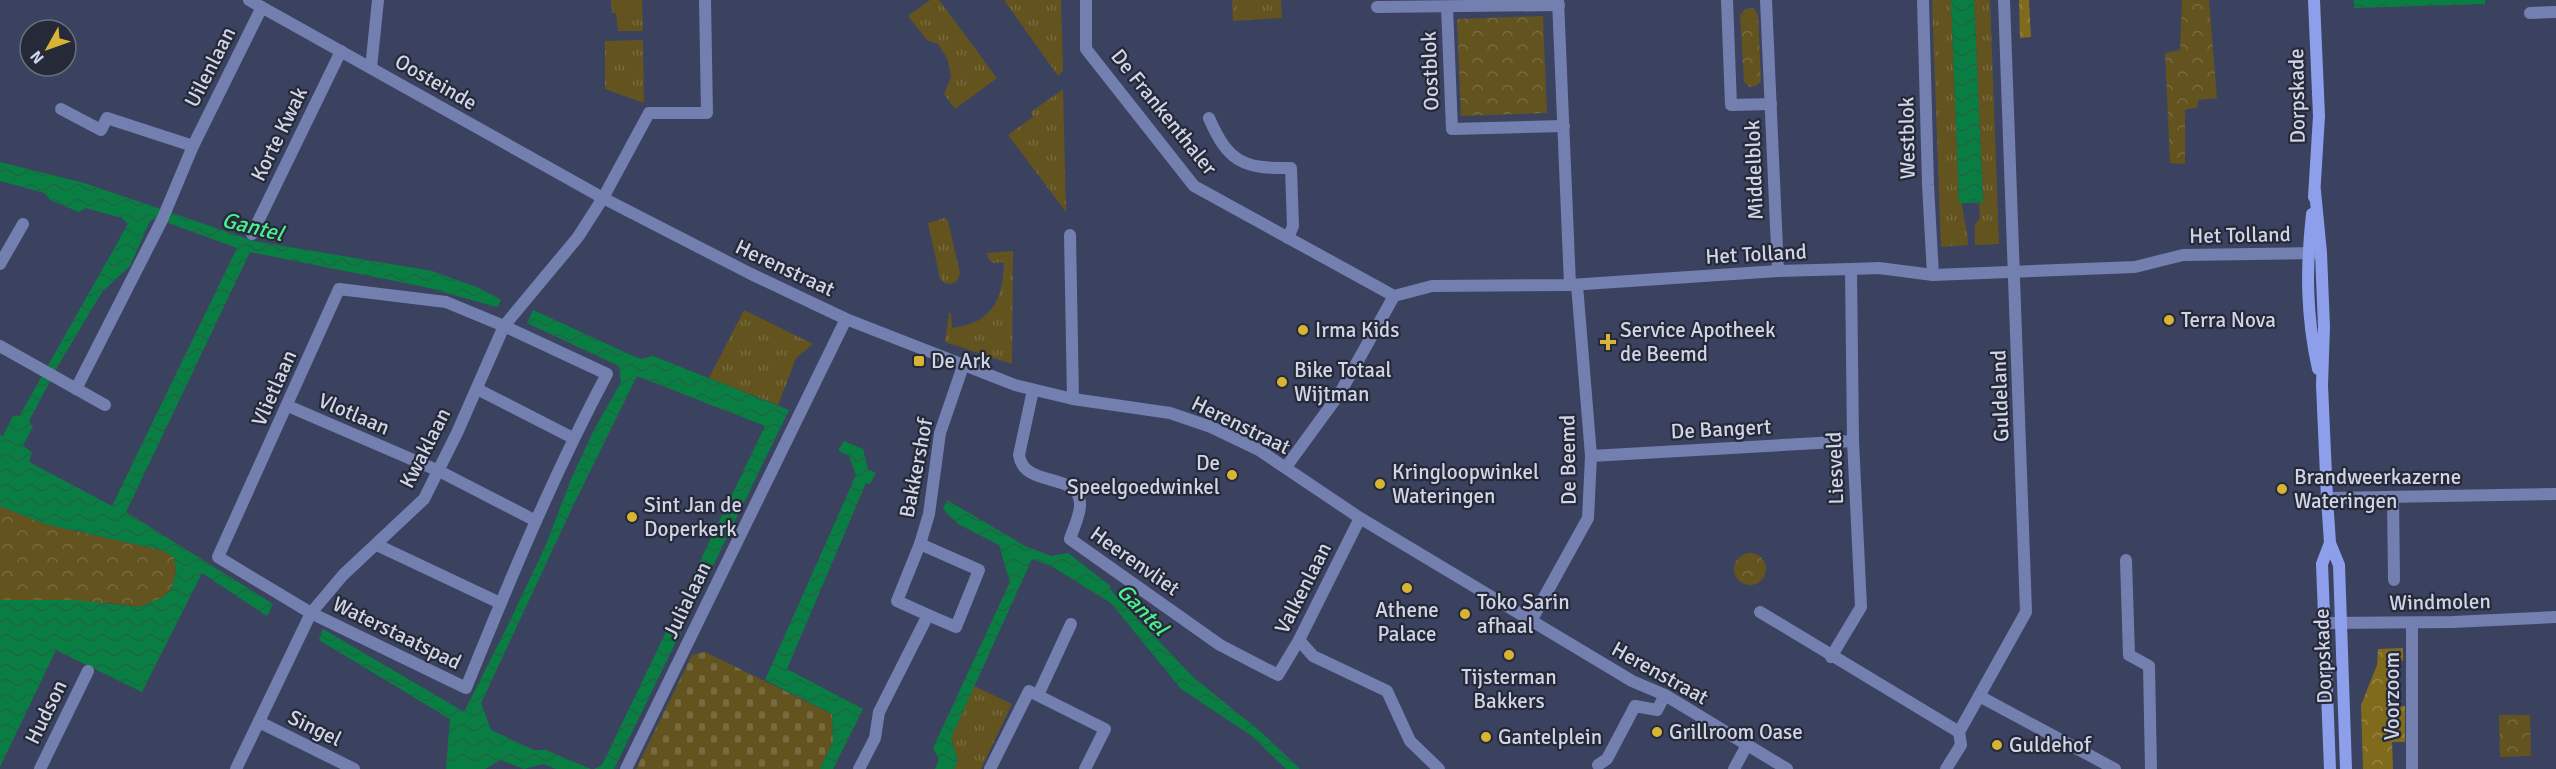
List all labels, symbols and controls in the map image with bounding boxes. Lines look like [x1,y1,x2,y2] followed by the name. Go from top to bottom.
[18,18,78,78] north arrow
[179,23,241,111] street label: Uilenlaan
[1416,30,1444,111] street label: Oostblok
[1105,44,1223,180] street label: De Frankenthaler
[26,46,49,68] text: N
[390,48,482,116] street label: Oosteinde
[2283,48,2311,144] street label: Dorpskade
[245,82,313,185] street label: Korte Kwak
[1893,96,1921,180] street label: Westblok
[1739,119,1769,220] street label: Middelblok
[219,206,288,247] water label: Gantel
[2189,221,2291,249] street label: Het Tolland
[731,234,839,302] street label: Herenstraat
[1705,238,1807,270] street label: Het Tolland
[2181,307,2276,333] place label: Terra Nova
[2162,313,2176,327] marker: Terra Nova
[1315,317,1399,343] place label: Irma Kids
[1620,317,1776,367] place label: Service Apotheek de Beemd
[1296,323,1310,337] marker: Irma Kids
[1601,335,1615,349] marker: Service Apotheek de Beemd
[246,346,302,430] street label: Vlietlaan
[931,348,991,374] place label: De Ark
[1985,350,2015,442] street label: Guldeland
[912,354,926,368] marker: De Ark
[1294,357,1392,407] place label: Bike Totaal Wijtman
[1275,375,1289,389] marker: Bike Totaal Wijtman
[314,387,394,441] street label: Vlotlaan
[1187,390,1295,460] street label: Herenstraat
[394,403,456,493] street label: Kwaklaan
[1670,413,1772,445] street label: De Bangert
[894,415,939,520] street label: Bakkershof
[1554,415,1582,505] street label: De Beemd
[1821,431,1849,505] street label: Liesveld
[1067,450,1220,500] place label: De Speelgoedwinkel
[1392,459,1539,509] place label: Kringloopwinkel Wateringen
[2294,464,2461,514] place label: Brandweerkazerne Wateringen
[1225,468,1239,482] marker: De Speelgoedwinkel
[1373,477,1387,491] marker: Kringloopwinkel Wateringen
[2275,482,2289,496] marker: Brandweerkazerne Wateringen
[644,492,742,542] place label: Sint Jan de Doperkerk
[625,510,639,524] marker: Sint Jan de Doperkerk
[1085,521,1185,601] street label: Heerenvliet
[1269,538,1337,638] street label: Valkenlaan
[657,557,717,643] street label: Julialaan
[1111,578,1175,642] water label: Gantel
[1400,581,1414,595] marker: Athene Palace
[2389,588,2491,616] street label: Windmolen
[1477,589,1570,639] place label: Toko Sarin afhaal
[328,591,466,675] street label: Waterstaatspad
[1375,597,1439,647] place label: Athene Palace
[1458,607,1472,621] marker: Toko Sarin afhaal
[2308,608,2338,704] street label: Dorpskade
[1607,636,1713,710] street label: Herenstraat
[1502,648,1516,662] marker: Tijsterman Bakkers
[2379,652,2405,740] street label: Voorzoom
[1461,664,1557,714] place label: Tijsterman Bakkers
[19,676,73,748] street label: Hudson
[284,704,346,752] street label: Singel
[1669,719,1803,745] place label: Grillroom Oase
[1498,724,1602,750] place label: Gantelplein
[1650,725,1664,739] marker: Grillroom Oase
[1479,730,1493,744] marker: Gantelplein
[2009,732,2092,758] place label: Guldehof
[1990,738,2004,752] marker: Guldehof

